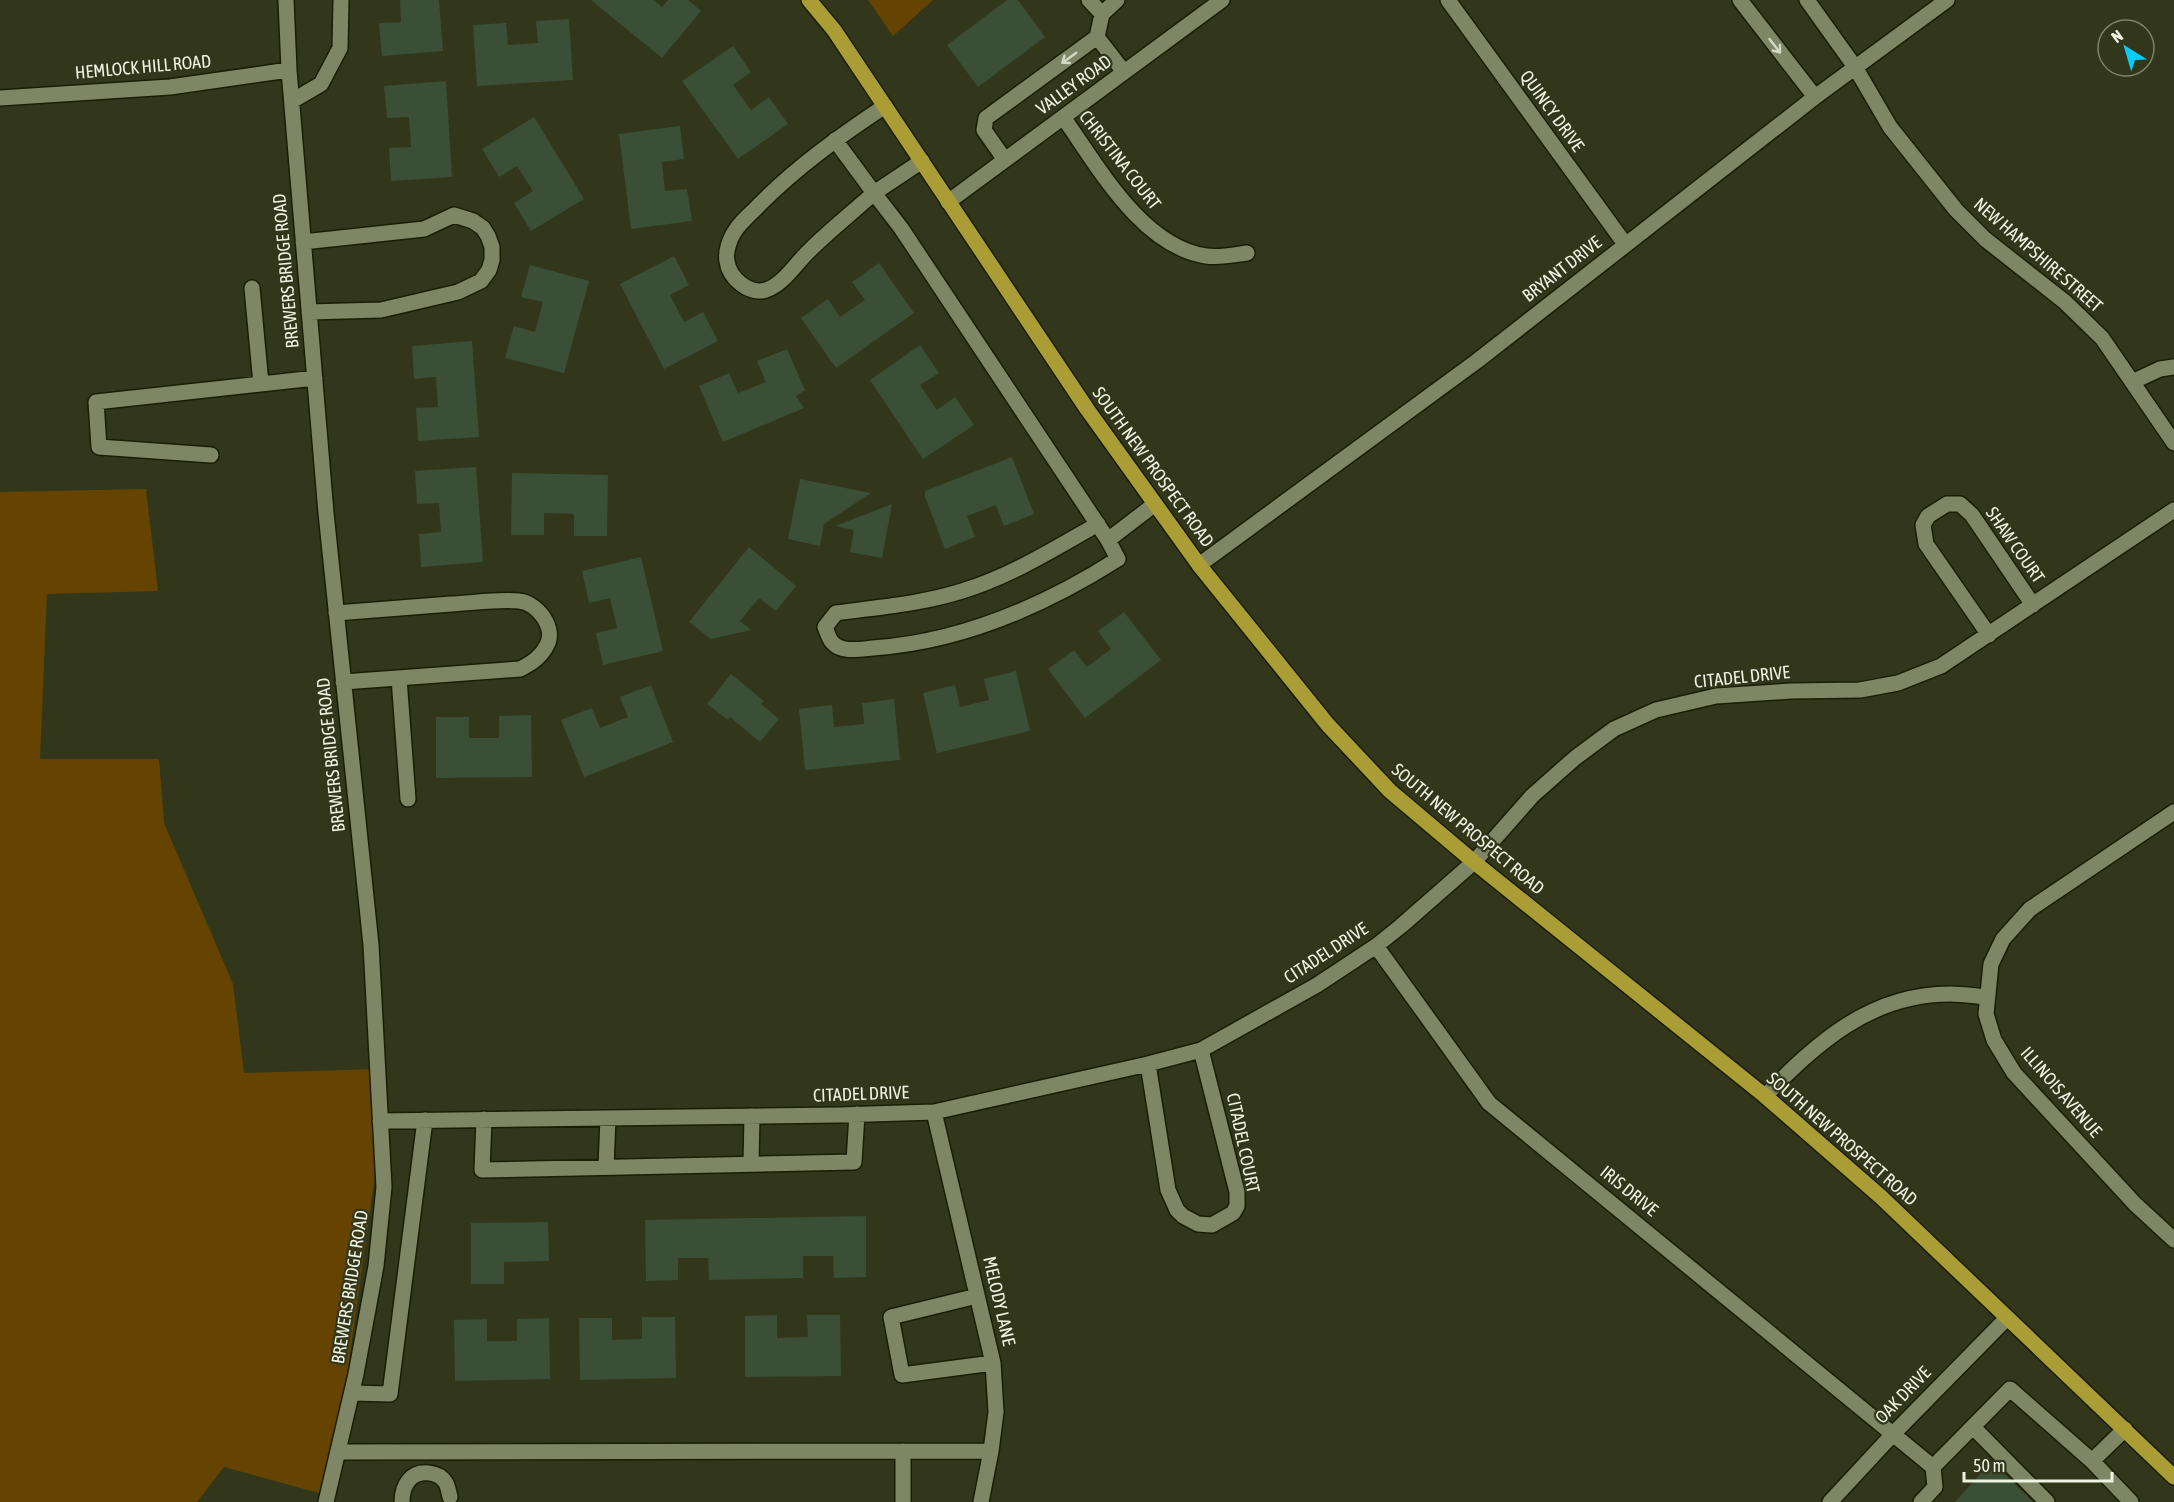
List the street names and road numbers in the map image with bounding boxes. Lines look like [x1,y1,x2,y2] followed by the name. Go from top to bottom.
[74,50,212,83] street label: HEMLOCK HILL ROAD
[1032,50,1115,119] street label: VALLEY ROAD
[1516,66,1589,156] street label: QUINCY DRIVE
[1075,106,1166,213] street label: CHRISTINA COURT
[268,193,303,349] street label: BREWERS BRIDGE ROAD
[1970,193,2107,316] street label: NEW HAMPSHIRE STREET
[1518,231,1606,306] street label: BRYANT DRIVE
[1088,383,1218,551] street label: SOUTH NEW PROSPECT ROAD
[1982,503,2049,587] street label: SHAW COURT
[1693,661,1791,692] street label: CITADEL DRIVE
[312,677,349,833] street label: BREWERS BRIDGE ROAD
[1388,759,1549,898] street label: SOUTH NEW PROSPECT ROAD
[1280,917,1372,988] street label: CITADEL DRIVE
[2016,1042,2106,1141] street label: ILLINOIS AVENUE
[1763,1068,1922,1210] street label: SOUTH NEW PROSPECT ROAD
[813,1081,910,1106] street label: CITADEL DRIVE
[1223,1091,1264,1195] street label: CITADEL COURT
[1596,1161,1663,1220] street label: IRIS DRIVE
[327,1209,372,1365] street label: BREWERS BRIDGE ROAD
[979,1254,1020,1348] street label: MELODY LANE
[1871,1362,1935,1427] street label: OAK DRIVE

